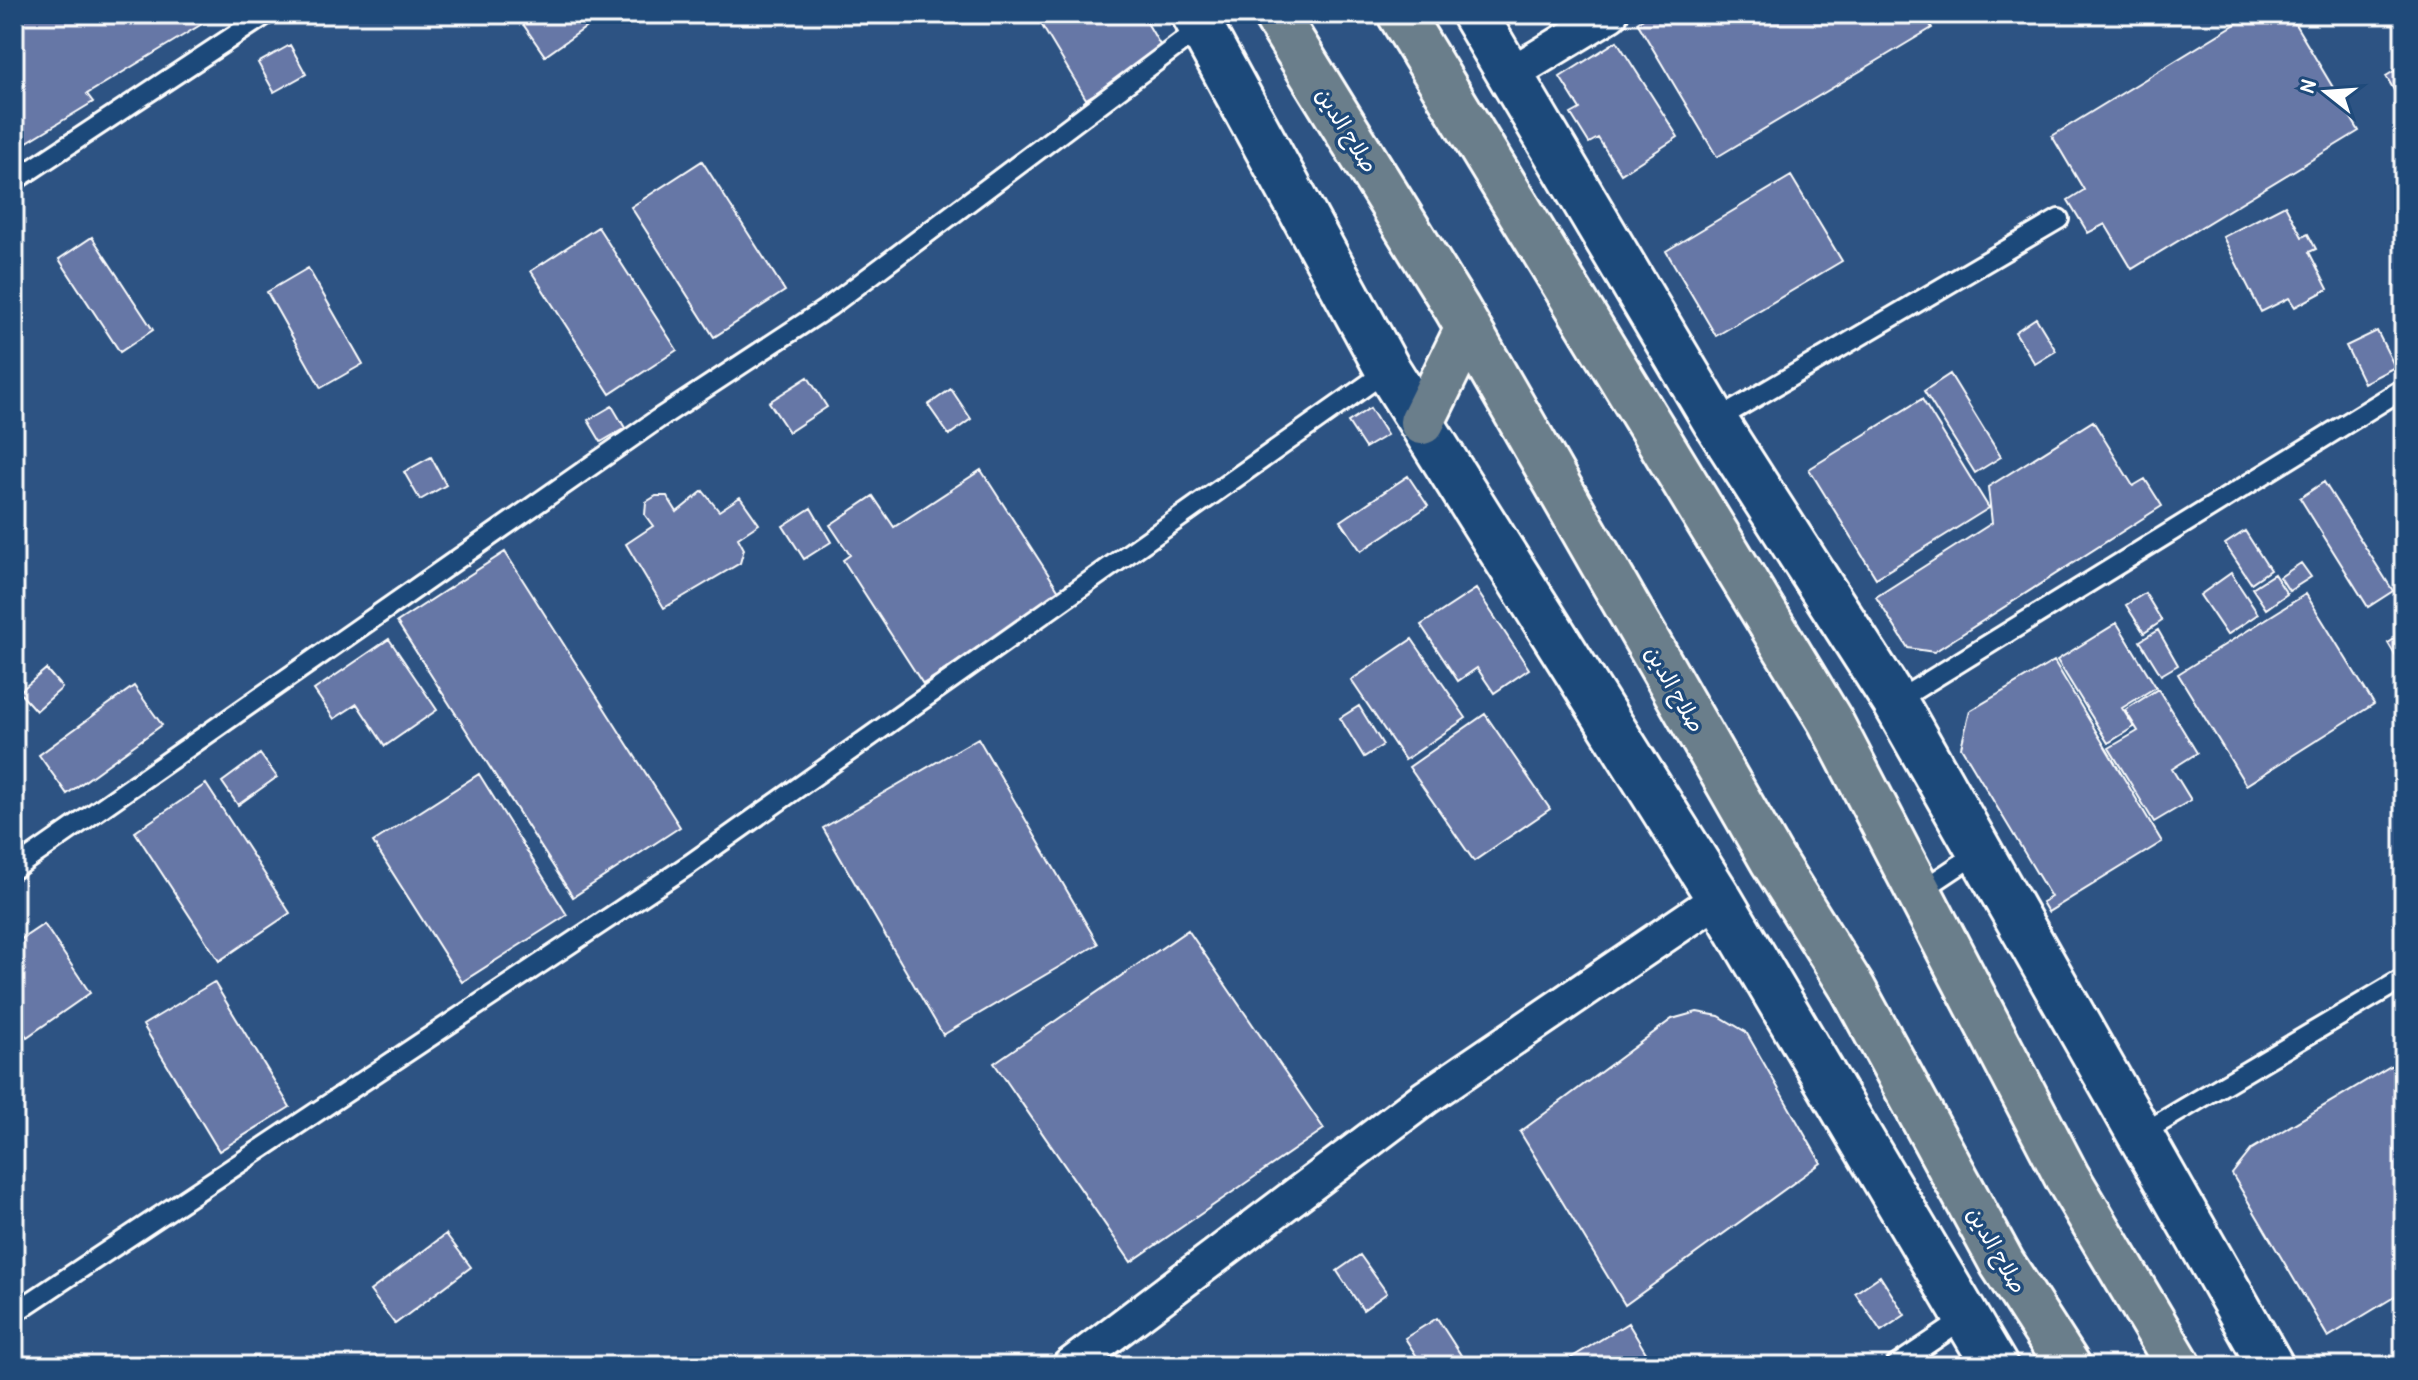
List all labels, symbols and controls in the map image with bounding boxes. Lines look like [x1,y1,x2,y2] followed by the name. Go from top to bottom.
[2286,52,2366,132] north arrow
[2291,76,2323,96] text: N
[1309,82,1385,178] street label: صلاح الدين
[1638,640,1712,738] street label: صلاح الدين
[1960,1201,2034,1299] street label: صلاح الدين

